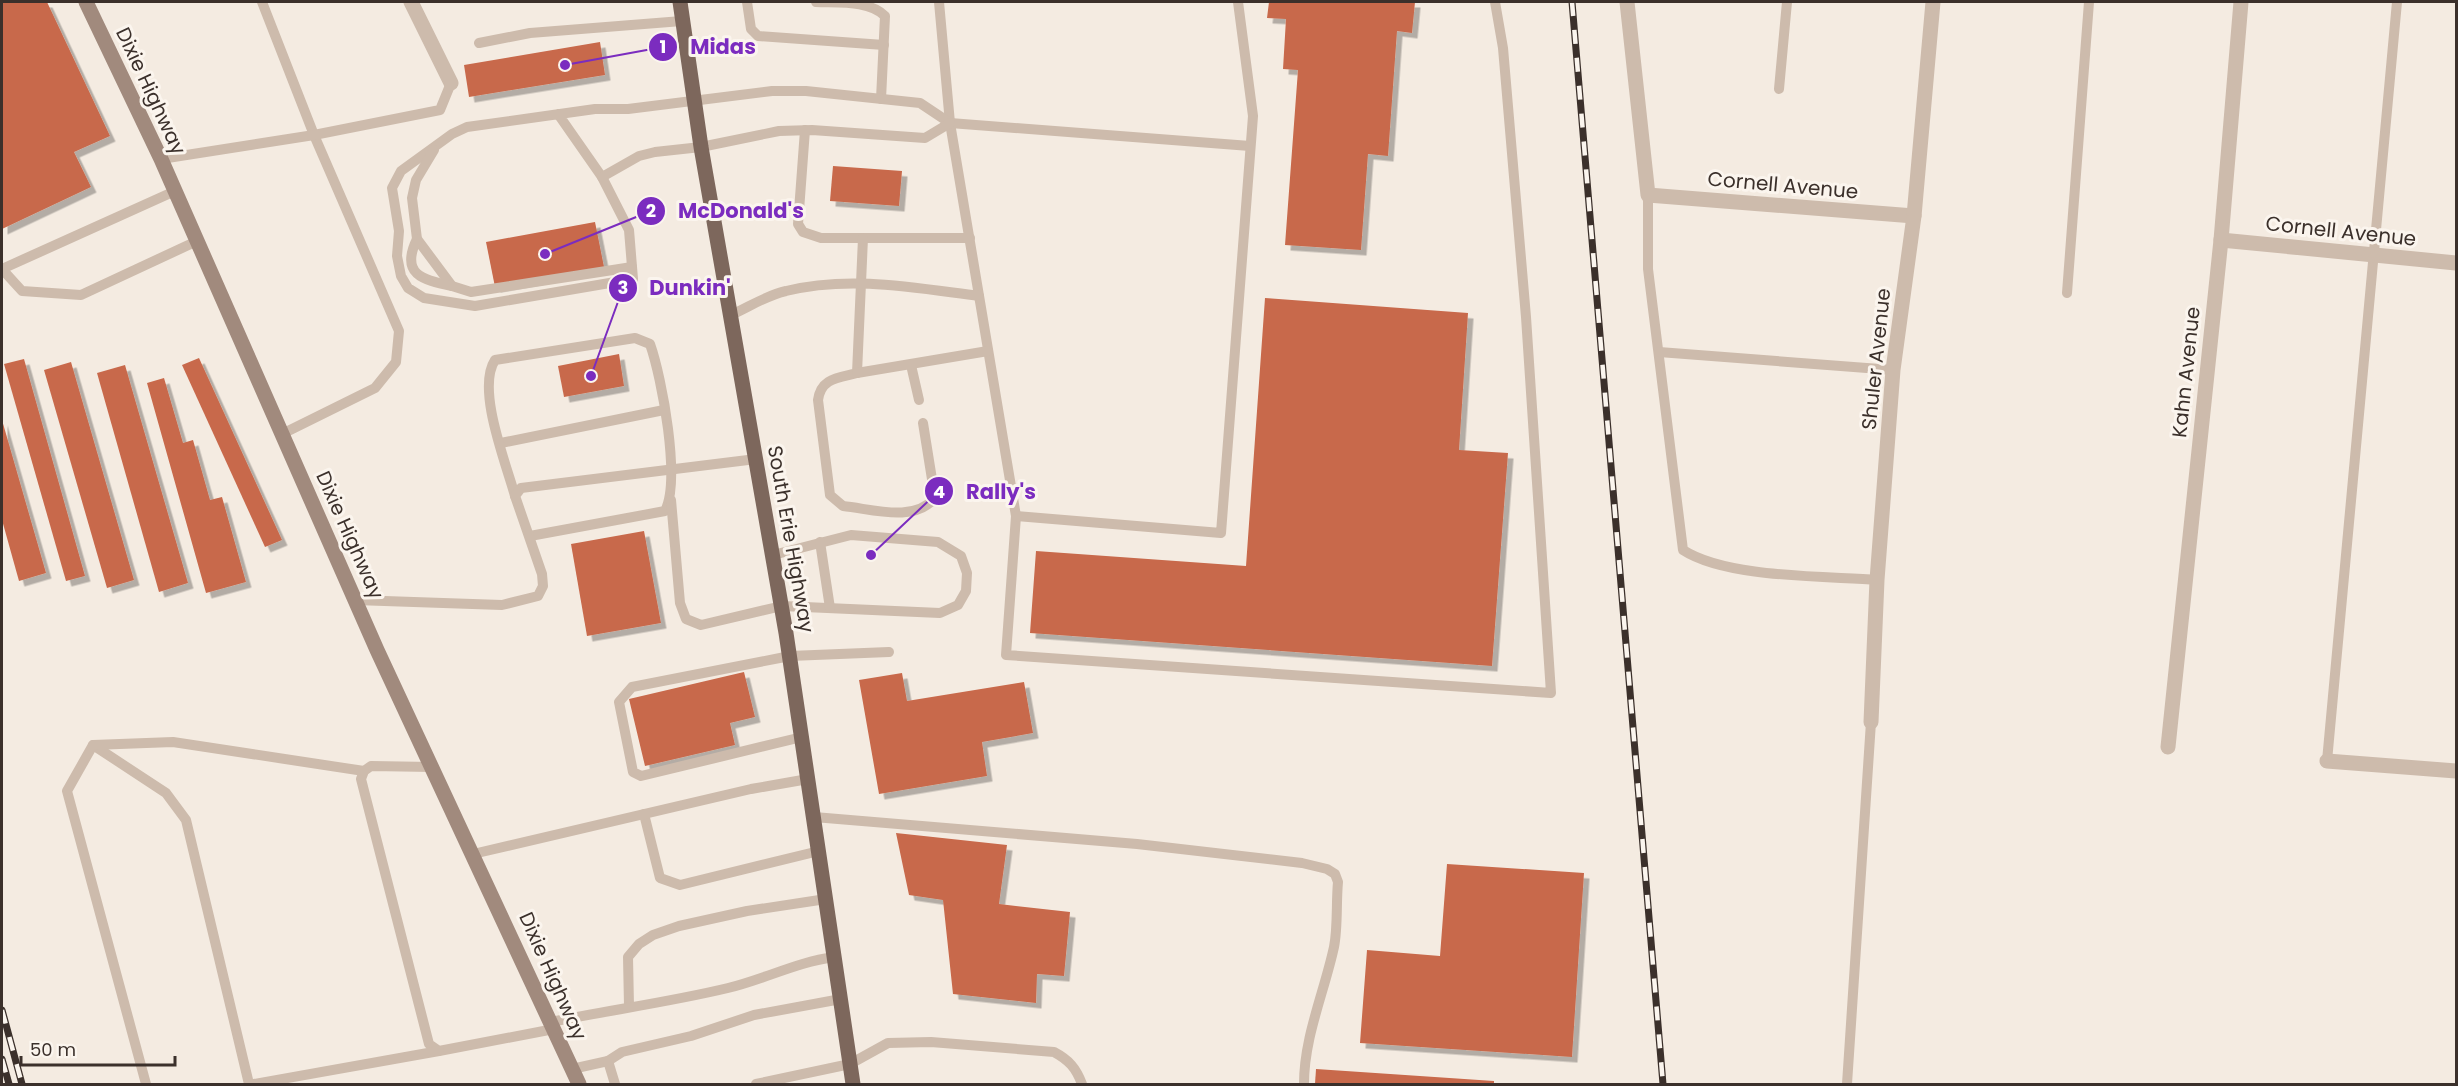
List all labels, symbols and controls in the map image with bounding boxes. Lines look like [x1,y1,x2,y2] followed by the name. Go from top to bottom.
[109,23,193,159] street label: Dixie Highway
[648,27,768,66] callout: Midas
[690,32,756,61] text: Midas
[660,34,666,59] text: 1
[1706,164,1860,206] street label: Cornell Avenue
[636,191,816,230] callout: McDonald's
[678,196,804,225] text: McDonald's
[646,198,656,223] text: 2
[2264,209,2418,253] street label: Cornell Avenue
[608,268,743,307] callout: Dunkin'
[649,273,731,302] text: Dunkin'
[618,275,628,300] text: 3
[1855,287,1897,431] street label: Shuler Avenue
[2165,305,2207,439] street label: Kahn Avenue
[761,443,821,635] street label: South Erie Highway
[309,466,391,604] street label: Dixie Highway
[924,472,1048,511] callout: Rally's
[966,477,1036,506] text: Rally's
[933,479,945,504] text: 4
[512,907,594,1045] street label: Dixie Highway
[21,1029,176,1067] scale bar
[30,1037,76,1062] text: 50 m

